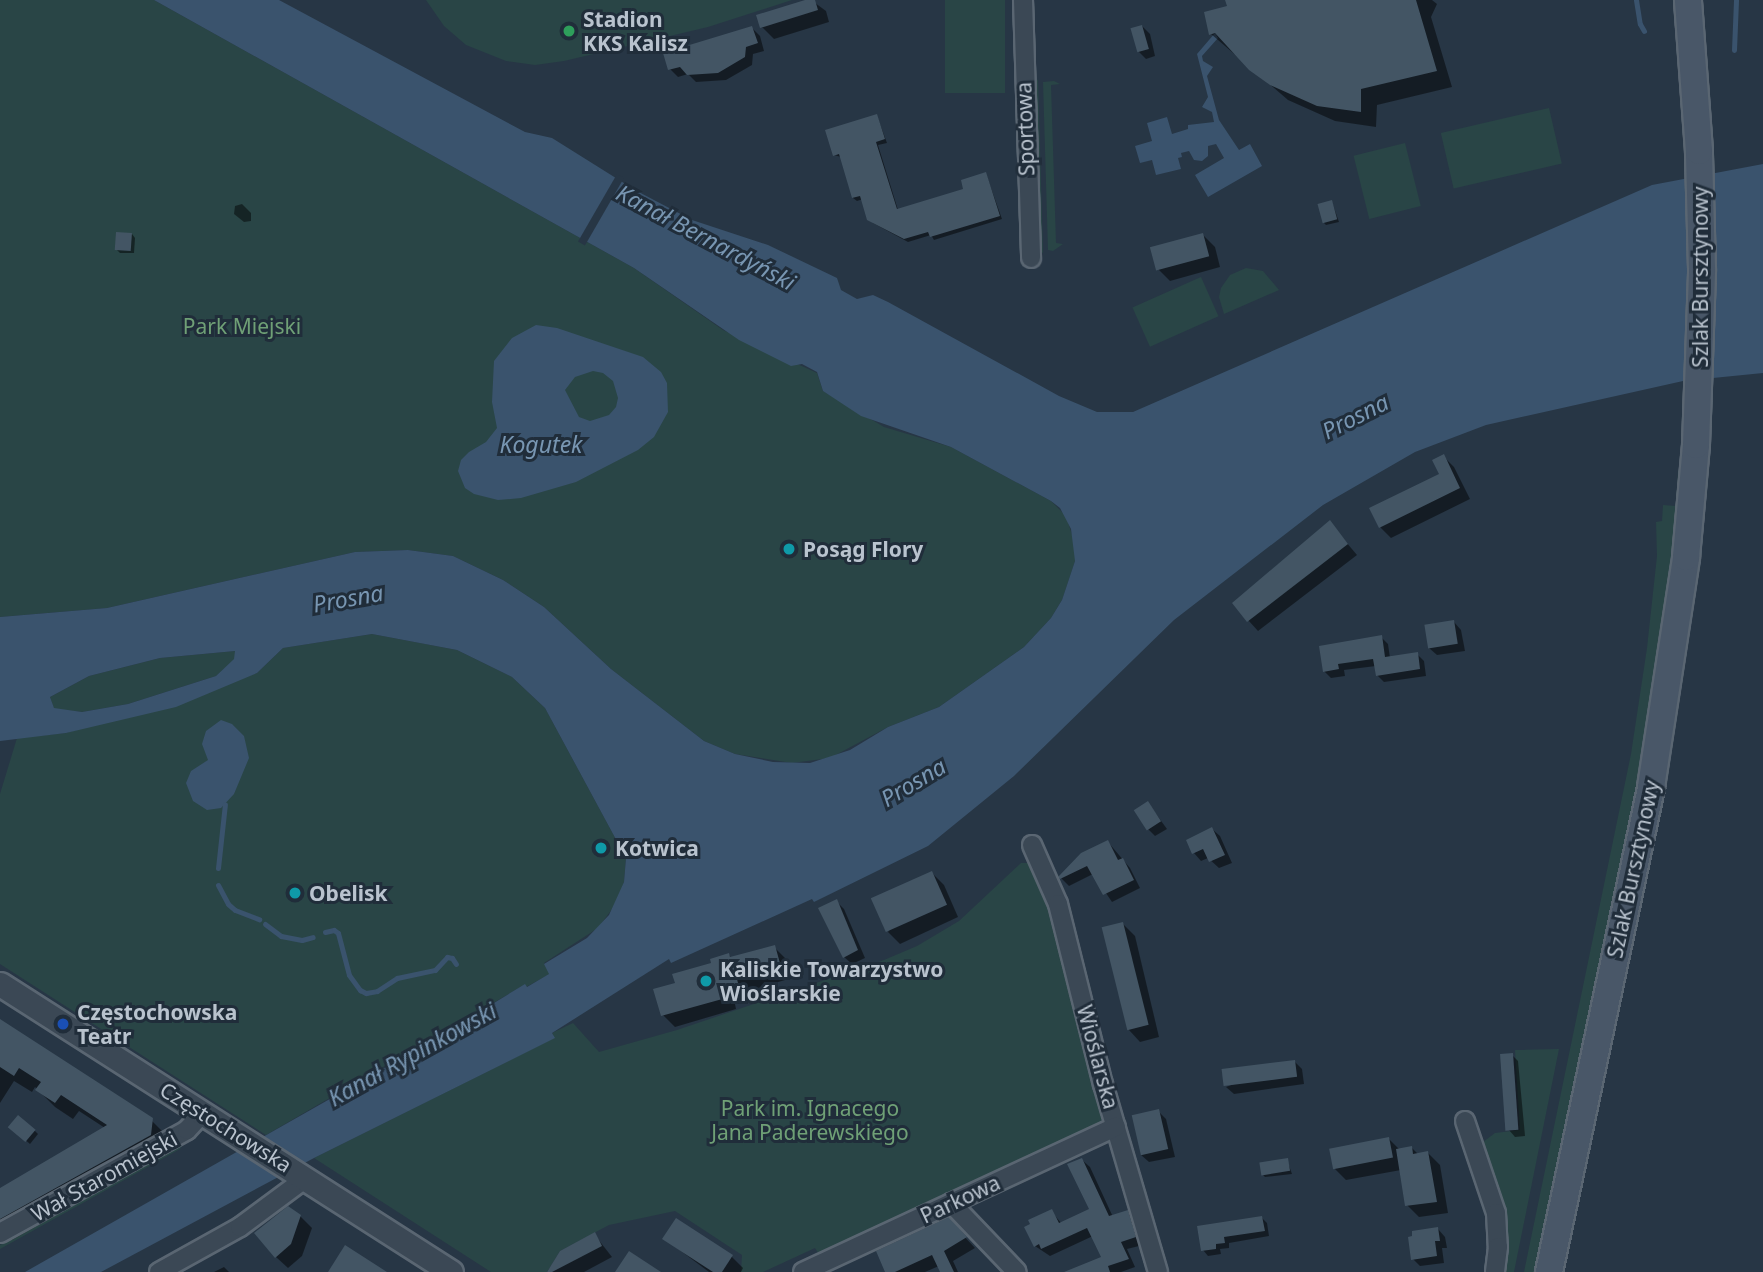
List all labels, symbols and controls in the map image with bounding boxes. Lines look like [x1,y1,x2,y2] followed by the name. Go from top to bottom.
[583,6,688,56] place label: Stadion KKS Kalisz
[561,23,577,39] marker: Stadion KKS Kalisz
[1011,82,1039,176] street label: Sportowa
[612,178,800,296] water label: Kanał Bernardyński
[1687,186,1713,368] street label: Szlak Bursztynowy
[183,313,301,339] park label: Park Miejski
[1317,388,1393,444] water label: Prosna
[499,430,583,458] water label: Kogutek
[803,536,923,562] place label: Posąg Flory
[781,541,797,557] marker: Posąg Flory
[311,578,385,618] water label: Prosna
[875,752,951,812] water label: Prosna
[1602,778,1664,960] street label: Szlak Bursztynowy
[615,835,699,861] place label: Kotwica
[593,840,609,856] marker: Kotwica
[309,880,388,906] place label: Obelisk
[287,885,303,901] marker: Obelisk
[720,956,943,1006] place label: Kaliskie Towarzystwo Wioślarskie
[698,973,714,989] marker: Kaliskie Towarzystwo Wioślarskie
[323,996,501,1112] water label: Kanał Rypinkowski
[77,999,237,1049] place label: Częstochowska Teatr
[1072,1002,1124,1112] street label: Wioślarska
[55,1016,71,1032] marker: Częstochowska Teatr
[156,1077,296,1177] street label: Częstochowska
[711,1095,909,1145] park label: Park im. Ignacego Jana Paderewskiego
[27,1126,181,1226] street label: Wał Staromiejski
[916,1170,1004,1228] street label: Parkowa

